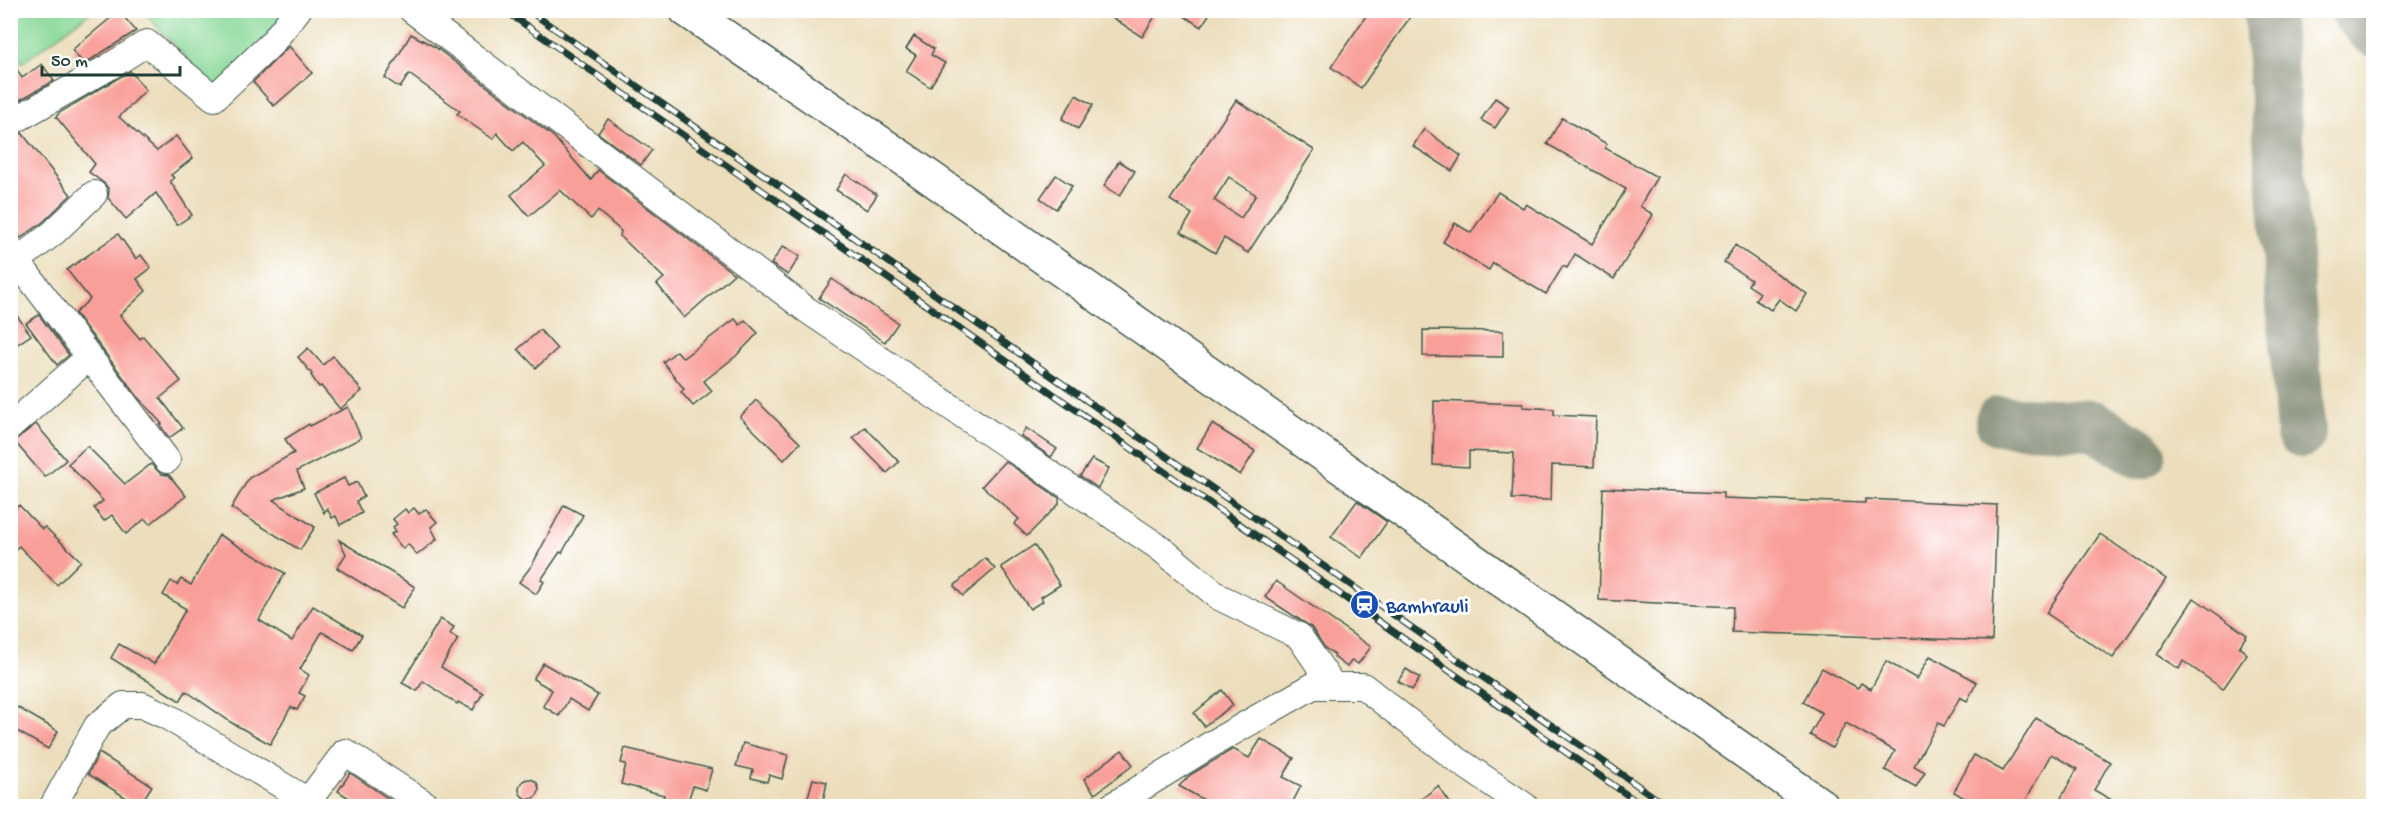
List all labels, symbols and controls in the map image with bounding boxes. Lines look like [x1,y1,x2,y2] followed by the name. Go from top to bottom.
[42,39,180,77] scale bar
[51,52,88,73] text: 50 m
[1349,589,1381,621] station icon: Bamhrauli
[1385,597,1469,620] place label: Bamhrauli

